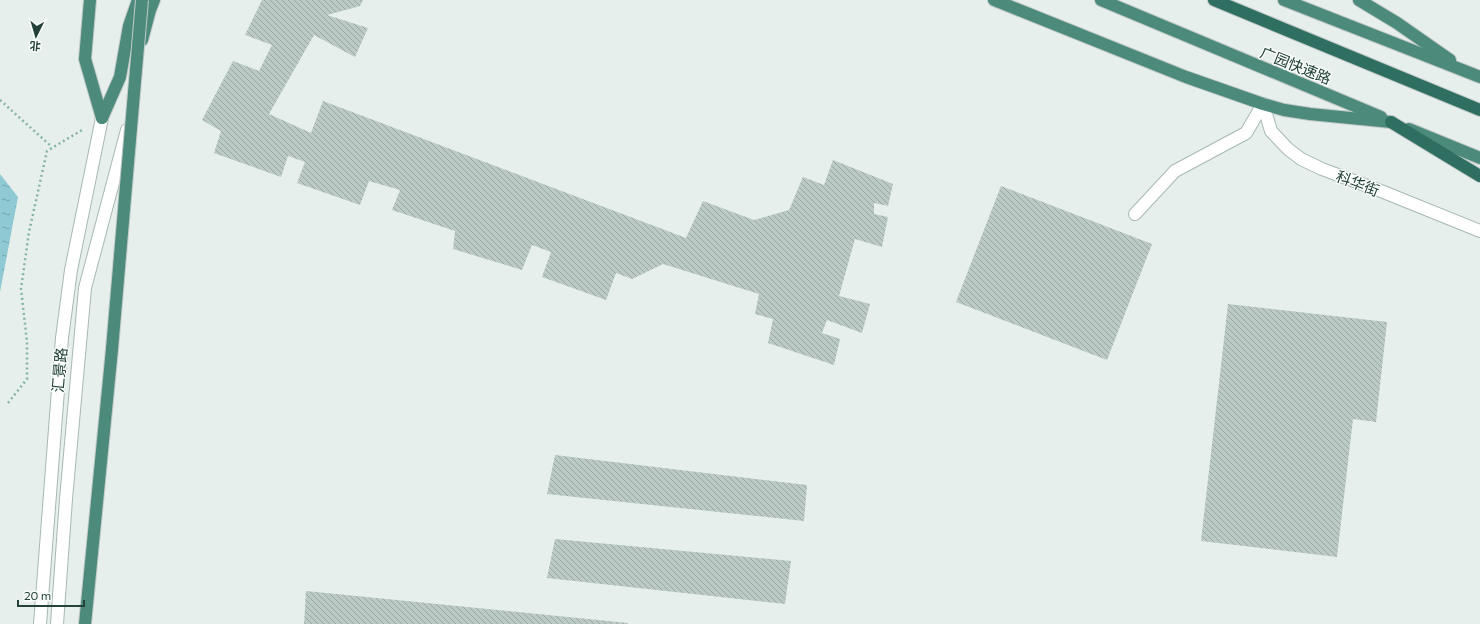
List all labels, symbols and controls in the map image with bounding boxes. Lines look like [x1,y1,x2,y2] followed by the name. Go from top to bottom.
[16,16,56,56] north arrow
[29,40,41,53] text: 北
[1258,43,1334,87] street label: 广园快速路
[1334,167,1382,199] street label: 科华街
[48,347,70,393] street label: 汇景路
[18,582,84,608] scale bar
[24,588,51,602] text: 20 m

